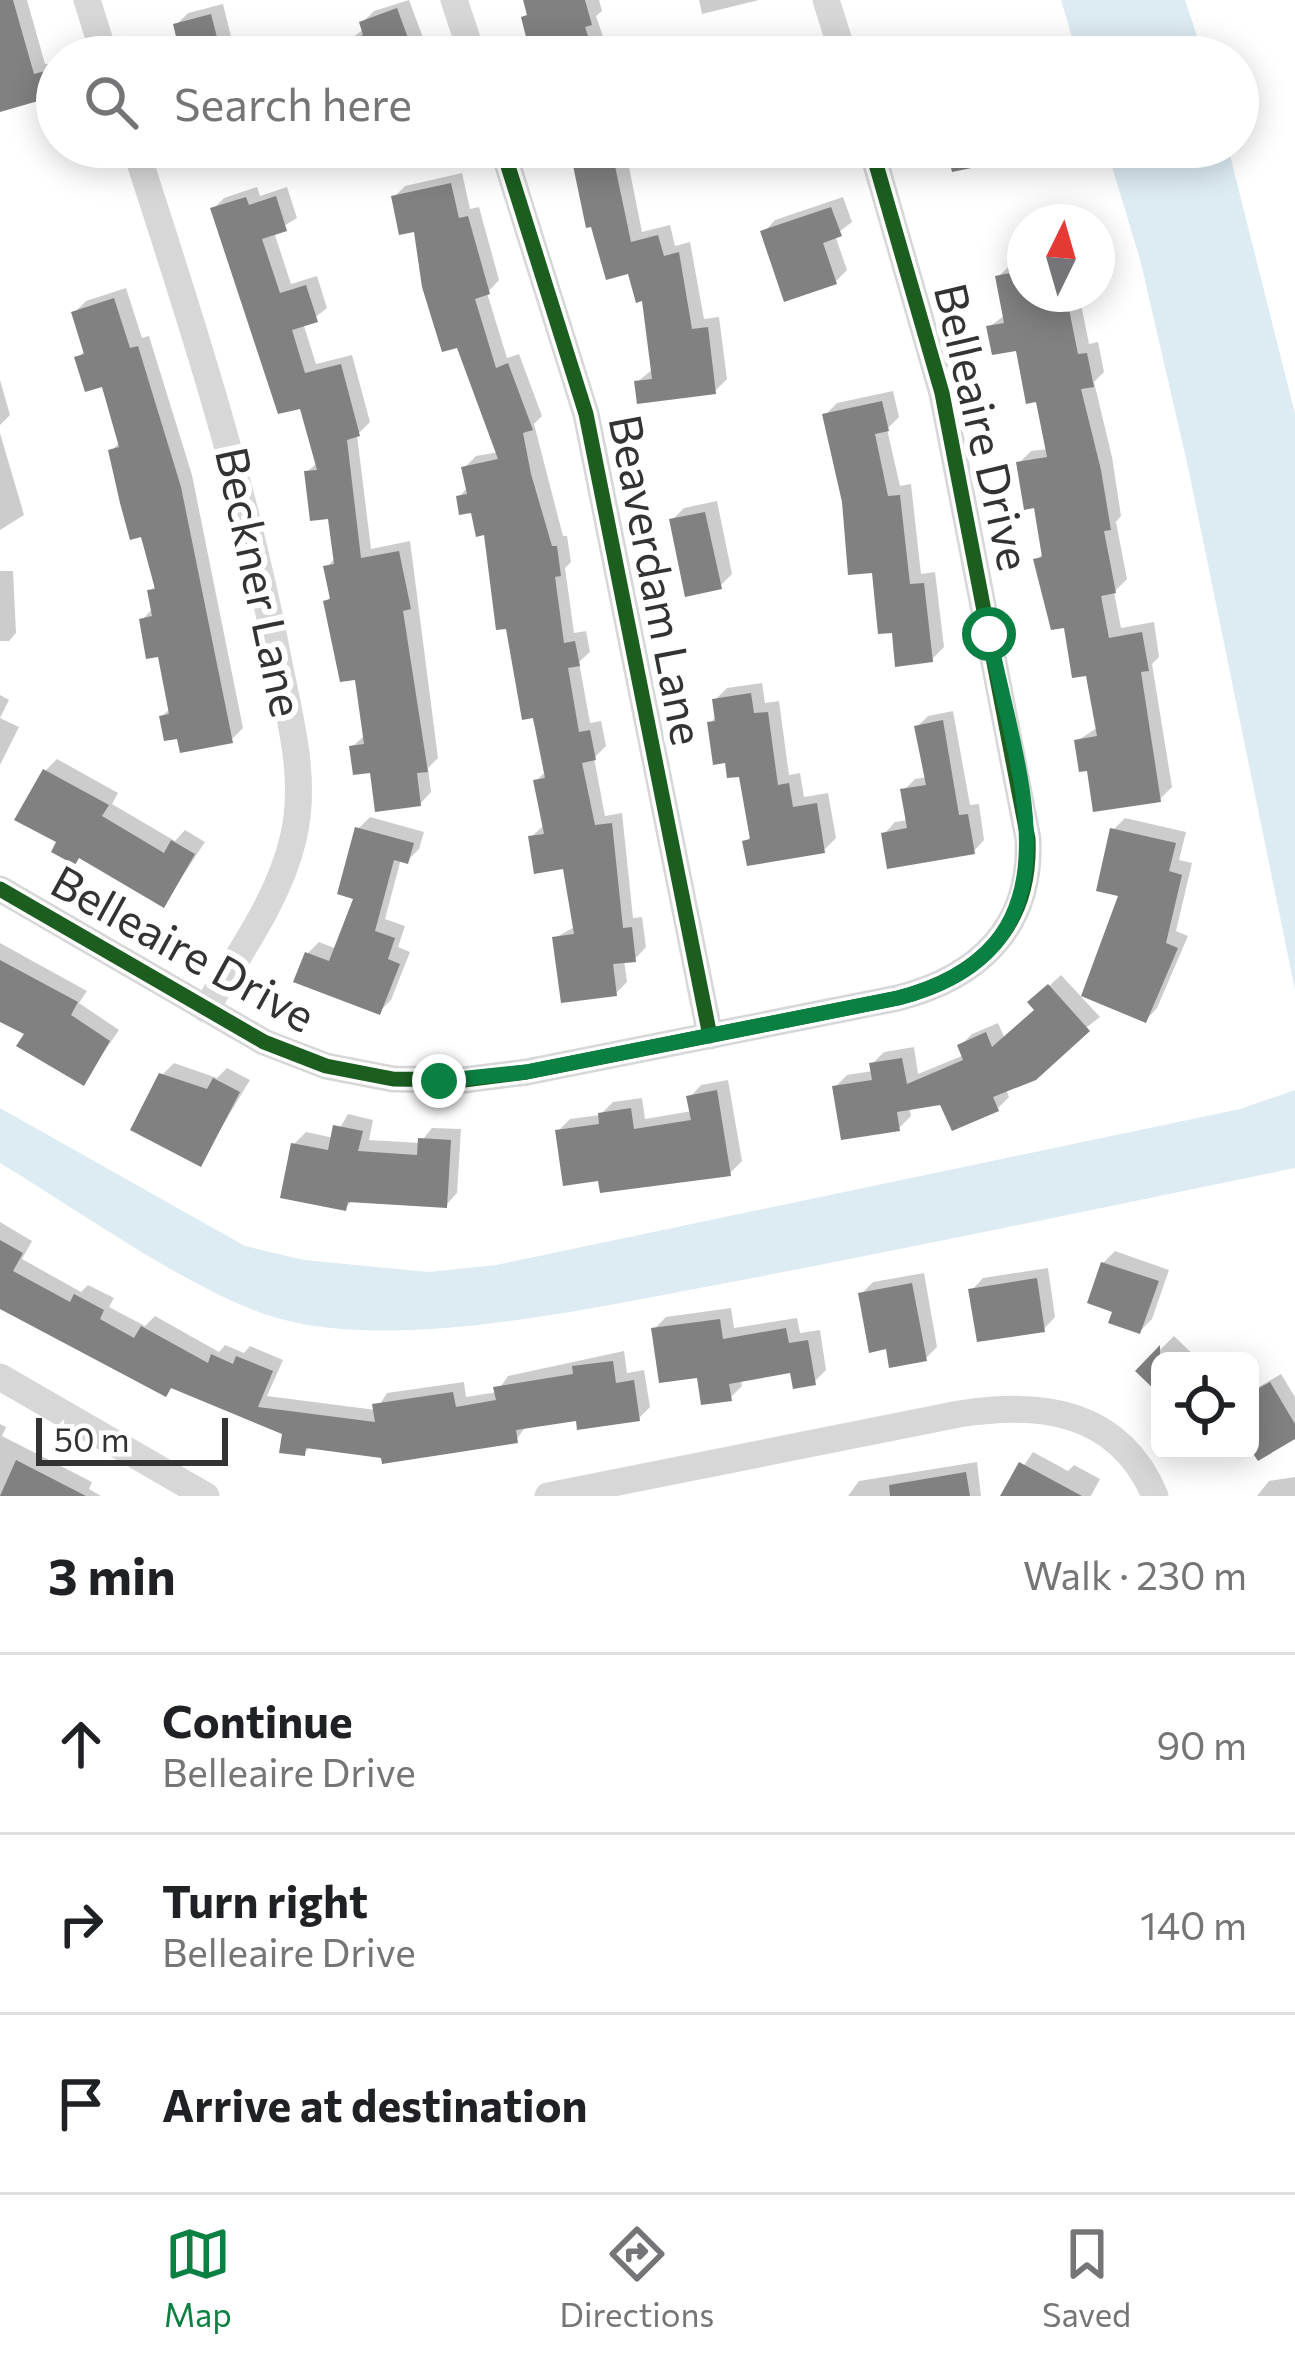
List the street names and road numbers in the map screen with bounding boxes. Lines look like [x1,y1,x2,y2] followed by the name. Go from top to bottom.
[925,278,1044,575] street label: Belleaire Drive
[599,410,717,749] street label: Beaverdam Lane
[206,442,317,721] street label: Beckner Lane
[43,852,326,1042] street label: Belleaire Drive

